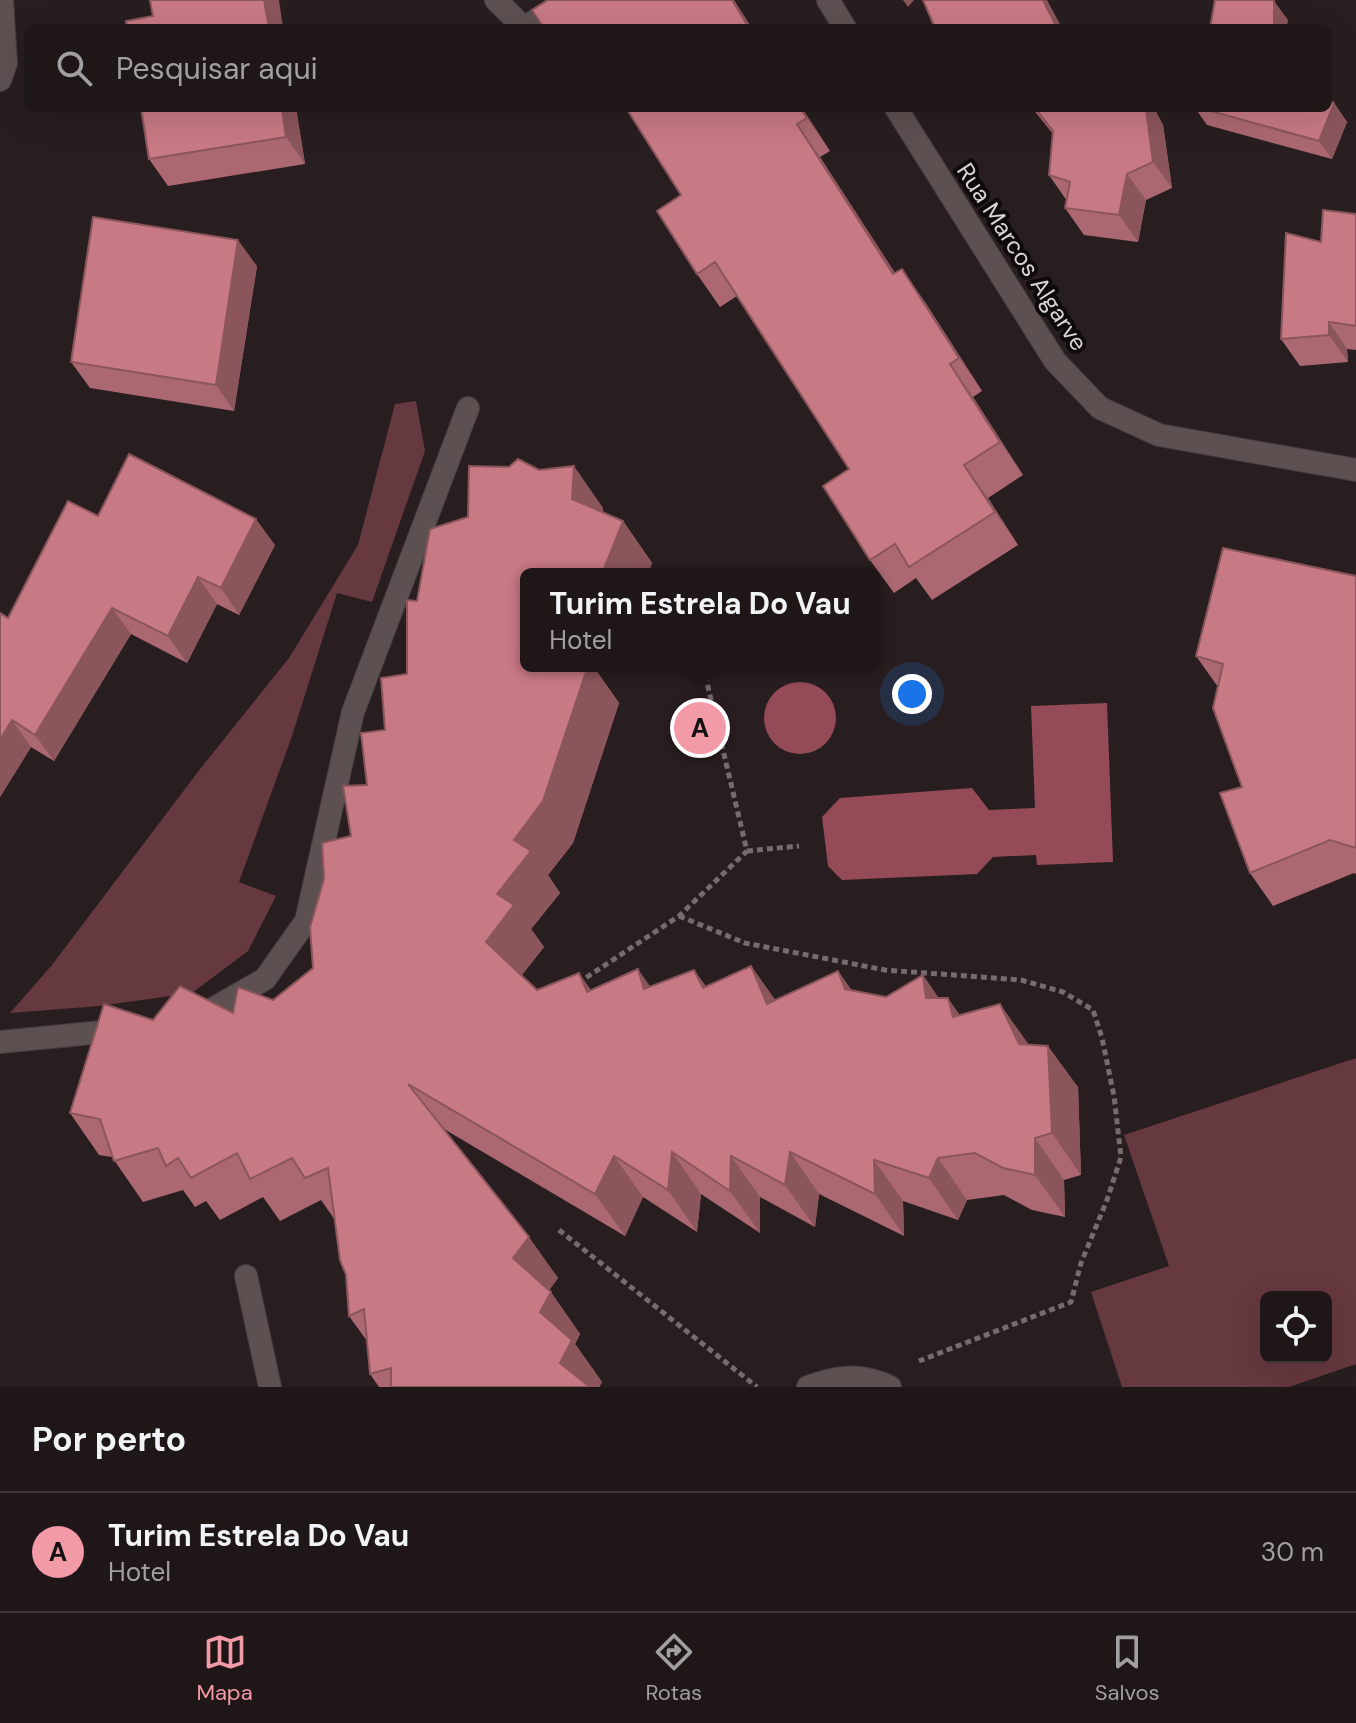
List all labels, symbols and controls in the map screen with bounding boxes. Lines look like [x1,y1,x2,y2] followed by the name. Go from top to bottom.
[24,24,1332,112] search box
[52,46,96,90] icon: search
[116,49,318,88] text: Pesquisar aqui
[950,157,1095,357] street label: Rua Marcos Algarve
[520,568,880,672] popup
[549,584,851,623] text: Turim Estrela Do Vau
[549,623,612,657] text: Hotel
[892,674,932,714] your location
[674,698,726,758] pin: A
[1260,1291,1332,1363] map controls
[1260,1291,1332,1363] button: locate
[32,1417,186,1462] text: Por perto
[108,1516,409,1555] text: Turim Estrela Do Vau
[49,1535,67,1569] text: A
[1261,1535,1324,1569] text: 30 m
[108,1555,171,1589] text: Hotel
[196,1630,253,1707] tab: Mapa
[645,1630,702,1707] tab: Rotas
[1095,1630,1160,1707] tab: Salvos

